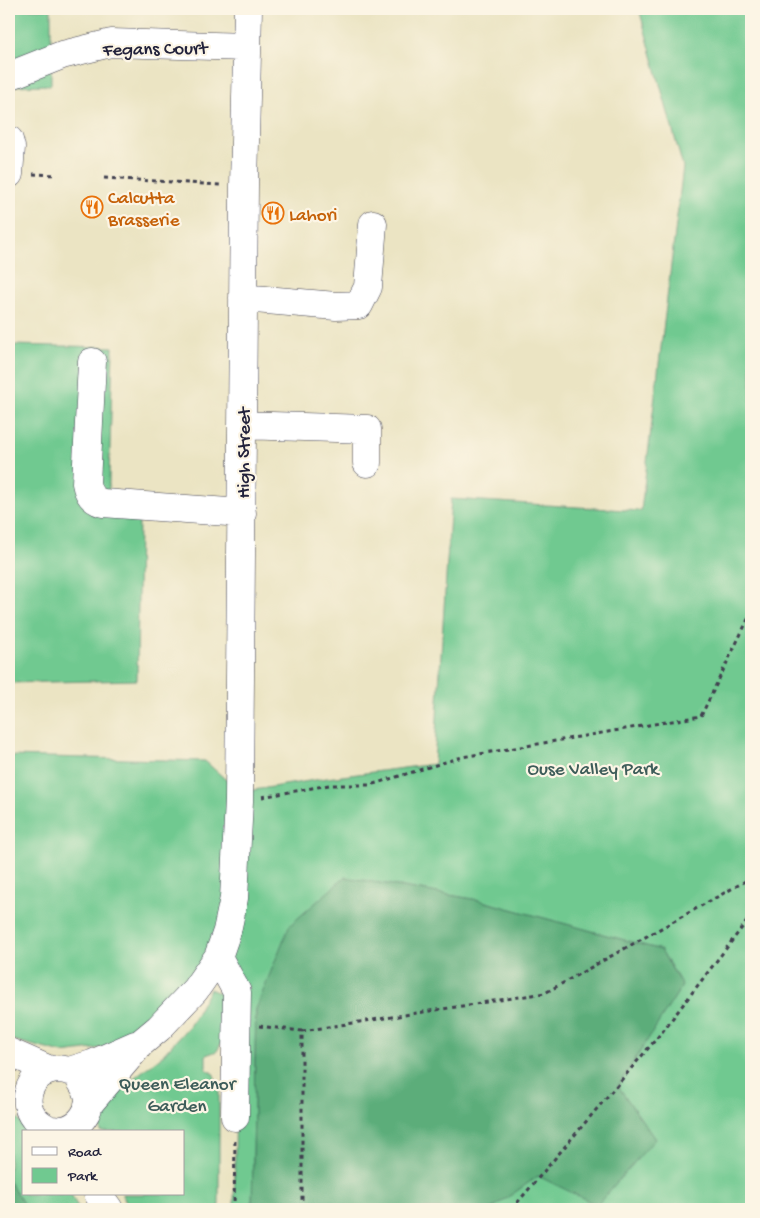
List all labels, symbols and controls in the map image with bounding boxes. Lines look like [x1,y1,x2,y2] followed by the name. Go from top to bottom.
[101,38,210,63] street label: Fegans Court
[107,188,180,233] place label: Calcutta Brasserie
[80,195,104,219] restaurant icon: Calcutta Brasserie
[261,201,285,225] restaurant icon: Lahori
[289,205,337,228] place label: Lahori
[234,405,257,499] street label: High Street
[527,759,660,782] park label: Ouse Valley Park
[119,1074,238,1119] park label: Queen Eleanor Garden
[22,1130,185,1196] legend
[68,1144,102,1162] text: Road
[67,1168,98,1186] text: Park

